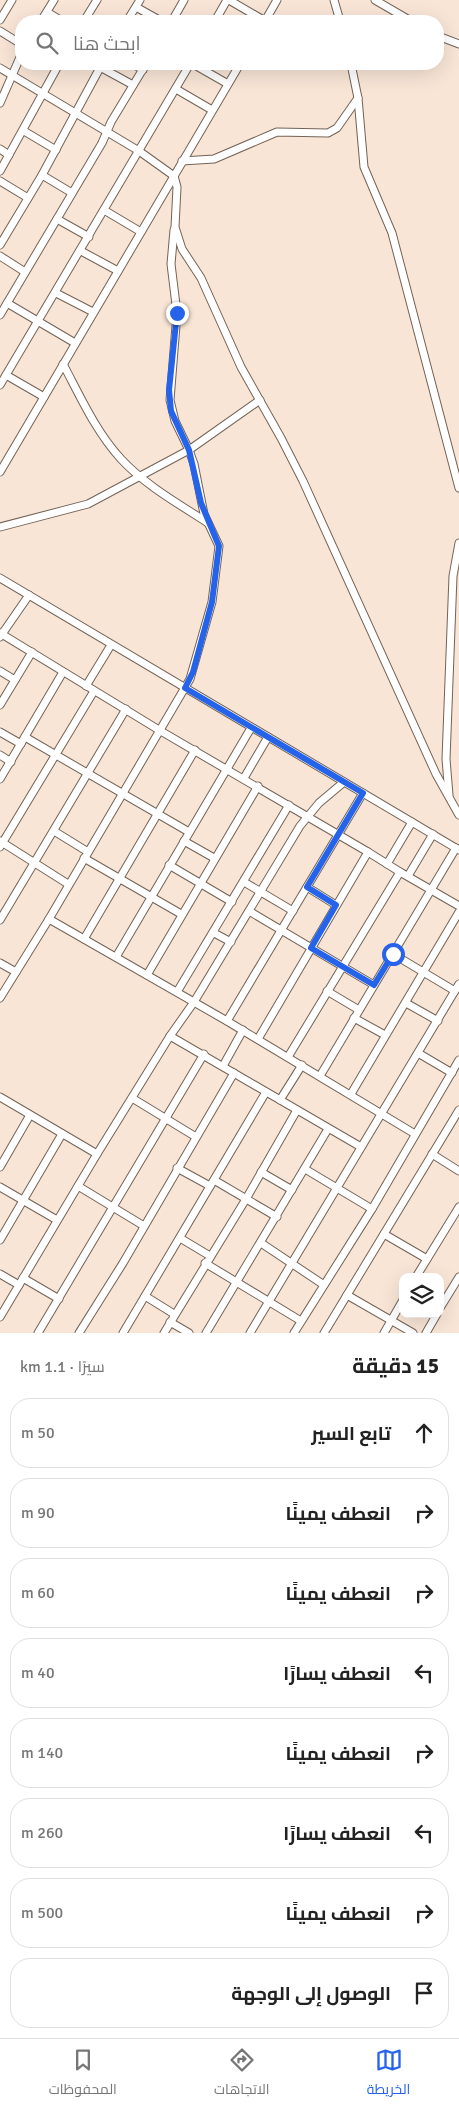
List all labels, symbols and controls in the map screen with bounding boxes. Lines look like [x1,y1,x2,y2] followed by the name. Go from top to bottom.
[15,15,444,70] search box
[33,29,61,57] icon: search
[73,32,141,56] text: ابحث هنا
[166,302,189,325] route end
[382,943,405,966] route start
[399,1273,444,1318] map controls
[399,1273,444,1318] button: layers
[352,1353,439,1379] text: 15 دقيقة
[20,1357,105,1377] text: سيرًا · 1.1 km
[410,1419,438,1447] icon: ahead
[311,1422,391,1446] text: تابع السير
[21,1423,55,1443] text: 50 m
[410,1499,438,1527] icon: right
[286,1502,391,1526] text: انعطف يمينًا
[21,1503,55,1523] text: 90 m
[410,1579,438,1607] icon: right
[286,1582,391,1606] text: انعطف يمينًا
[21,1583,55,1603] text: 60 m
[410,1659,438,1687] icon: left
[283,1662,391,1686] text: انعطف يسارًا
[21,1663,55,1683] text: 40 m
[410,1739,438,1767] icon: right
[286,1742,391,1766] text: انعطف يمينًا
[21,1743,63,1763] text: 140 m
[410,1819,438,1847] icon: left
[283,1822,391,1846] text: انعطف يسارًا
[21,1823,63,1843] text: 260 m
[410,1899,438,1927] icon: right
[286,1902,391,1926] text: انعطف يمينًا
[21,1903,63,1923] text: 500 m
[410,1979,438,2007] icon: arrive
[231,1982,391,2006] text: الوصول إلى الوجهة
[49,2046,117,2102] tab: المحفوظات
[214,2046,269,2102] tab: الاتجاهات
[367,2046,410,2102] tab: الخريطة

